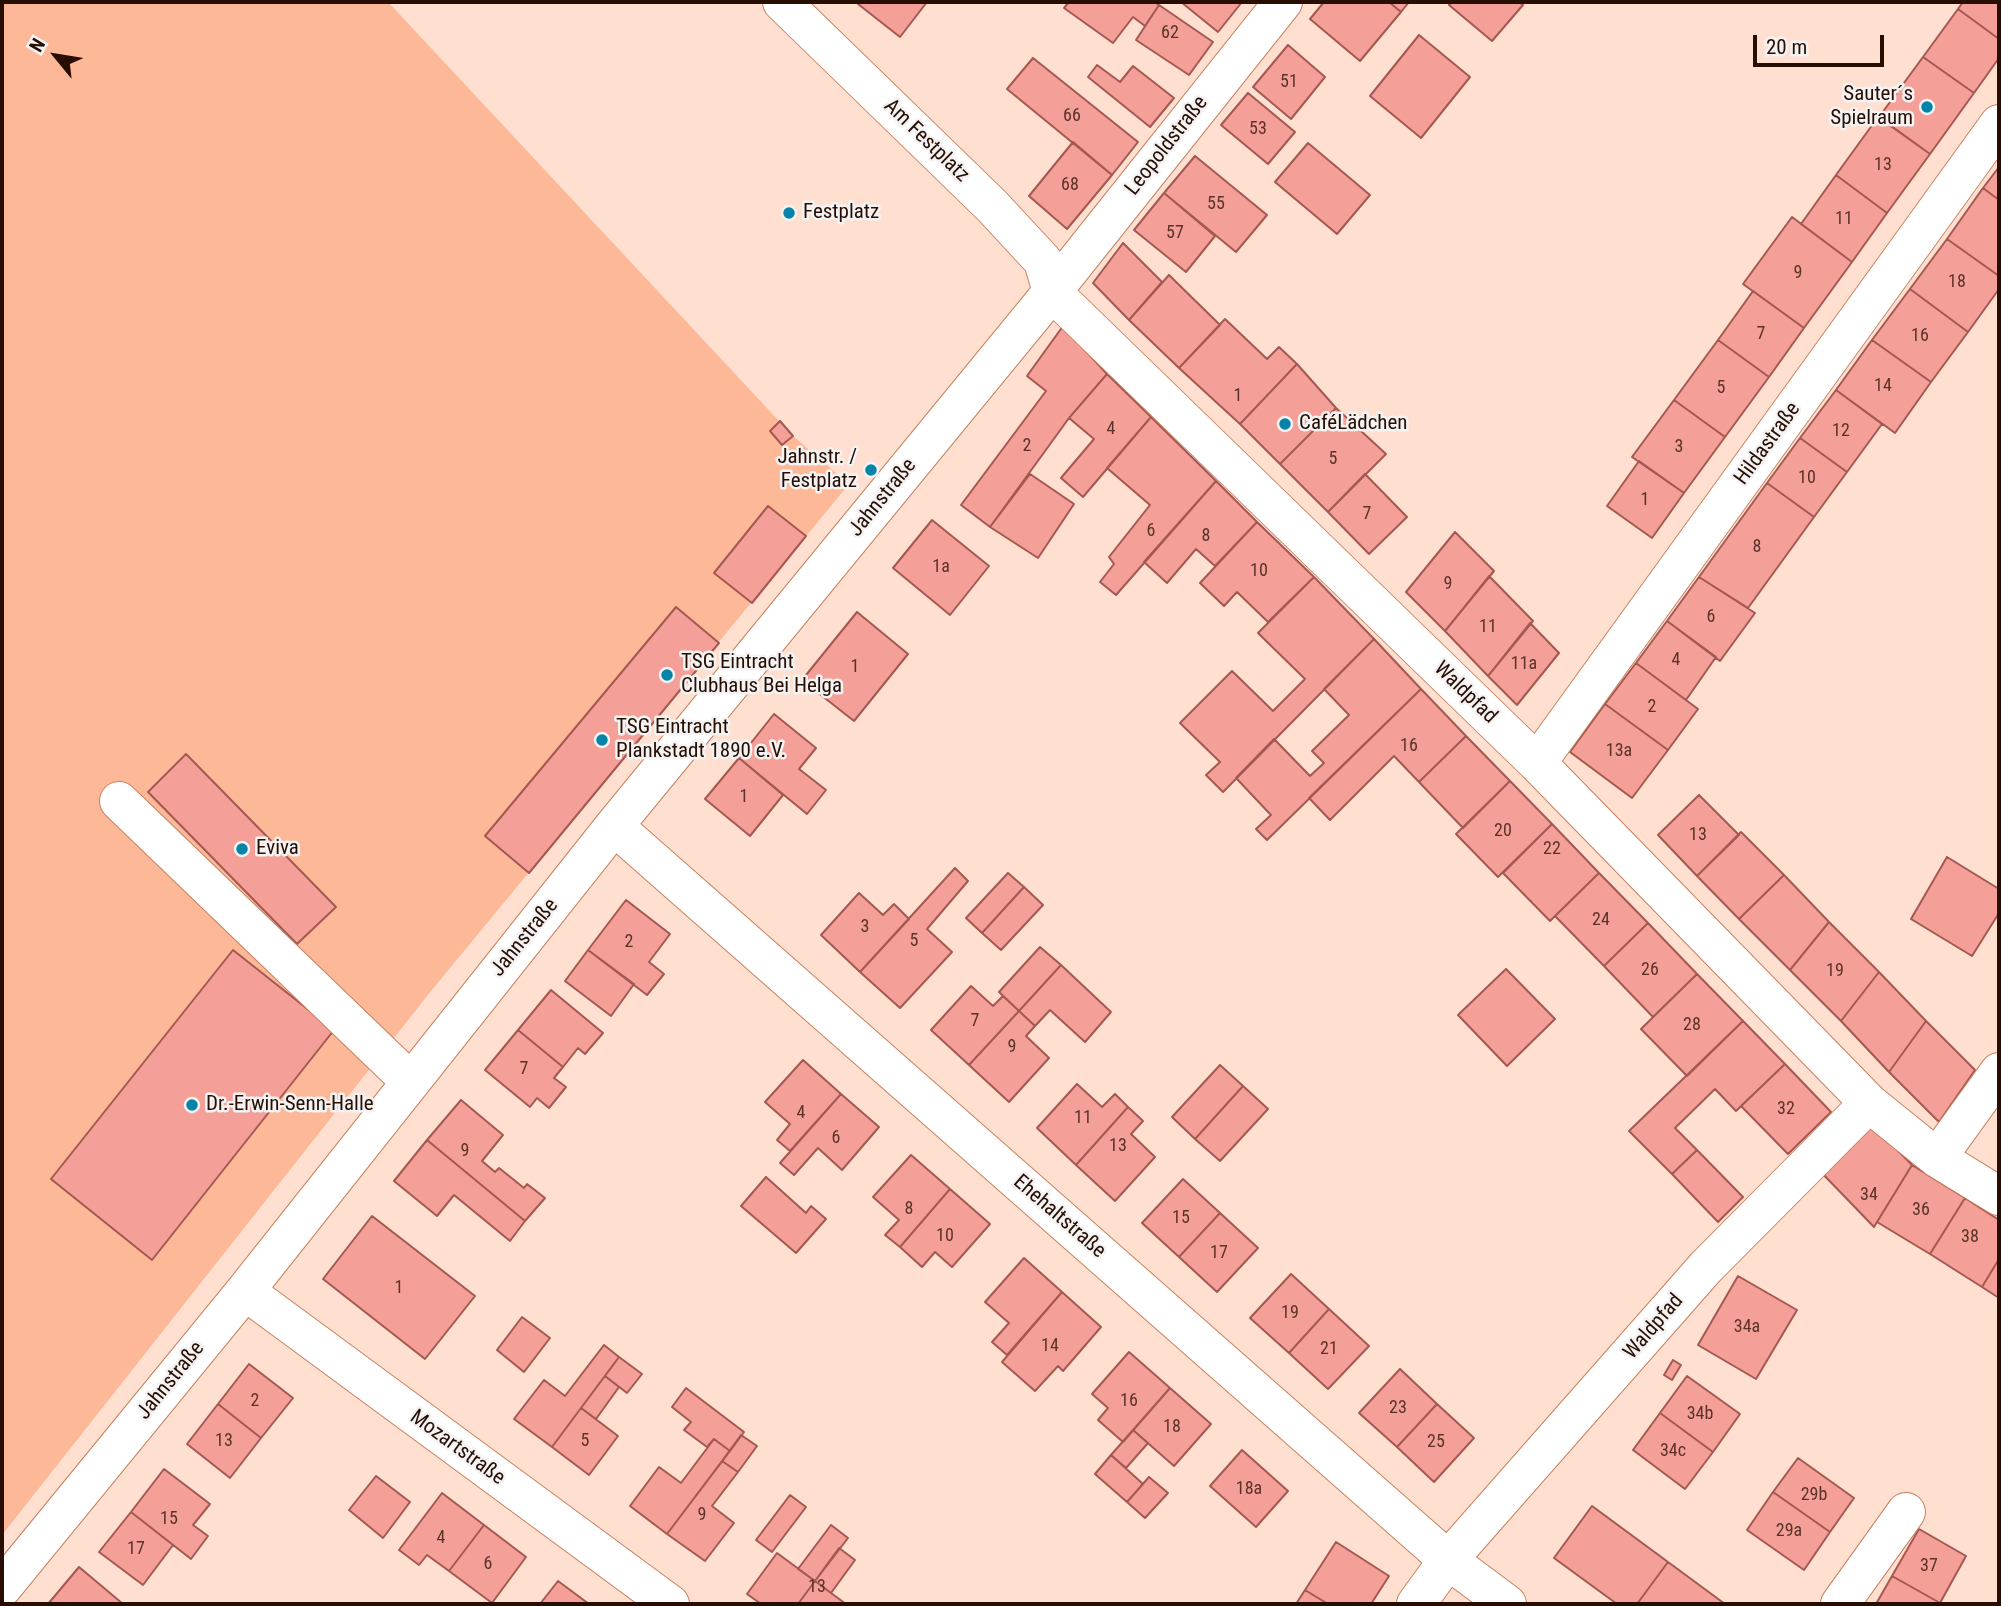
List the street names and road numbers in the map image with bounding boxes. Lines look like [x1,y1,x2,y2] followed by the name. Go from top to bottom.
[1120,91,1214,201] street label: Leopoldstraße
[878,94,974,188] street label: Am Festplatz
[1730,398,1806,490] street label: Hildastraße
[844,454,922,542] street label: Jahnstraße
[1428,657,1502,729] street label: Waldpfad
[486,894,564,982] street label: Jahnstraße
[1008,1170,1110,1264] street label: Ehehaltstraße
[1619,1289,1689,1365] street label: Waldpfad
[132,1337,210,1425] street label: Jahnstraße
[405,1405,509,1491] street label: Mozartstraße

